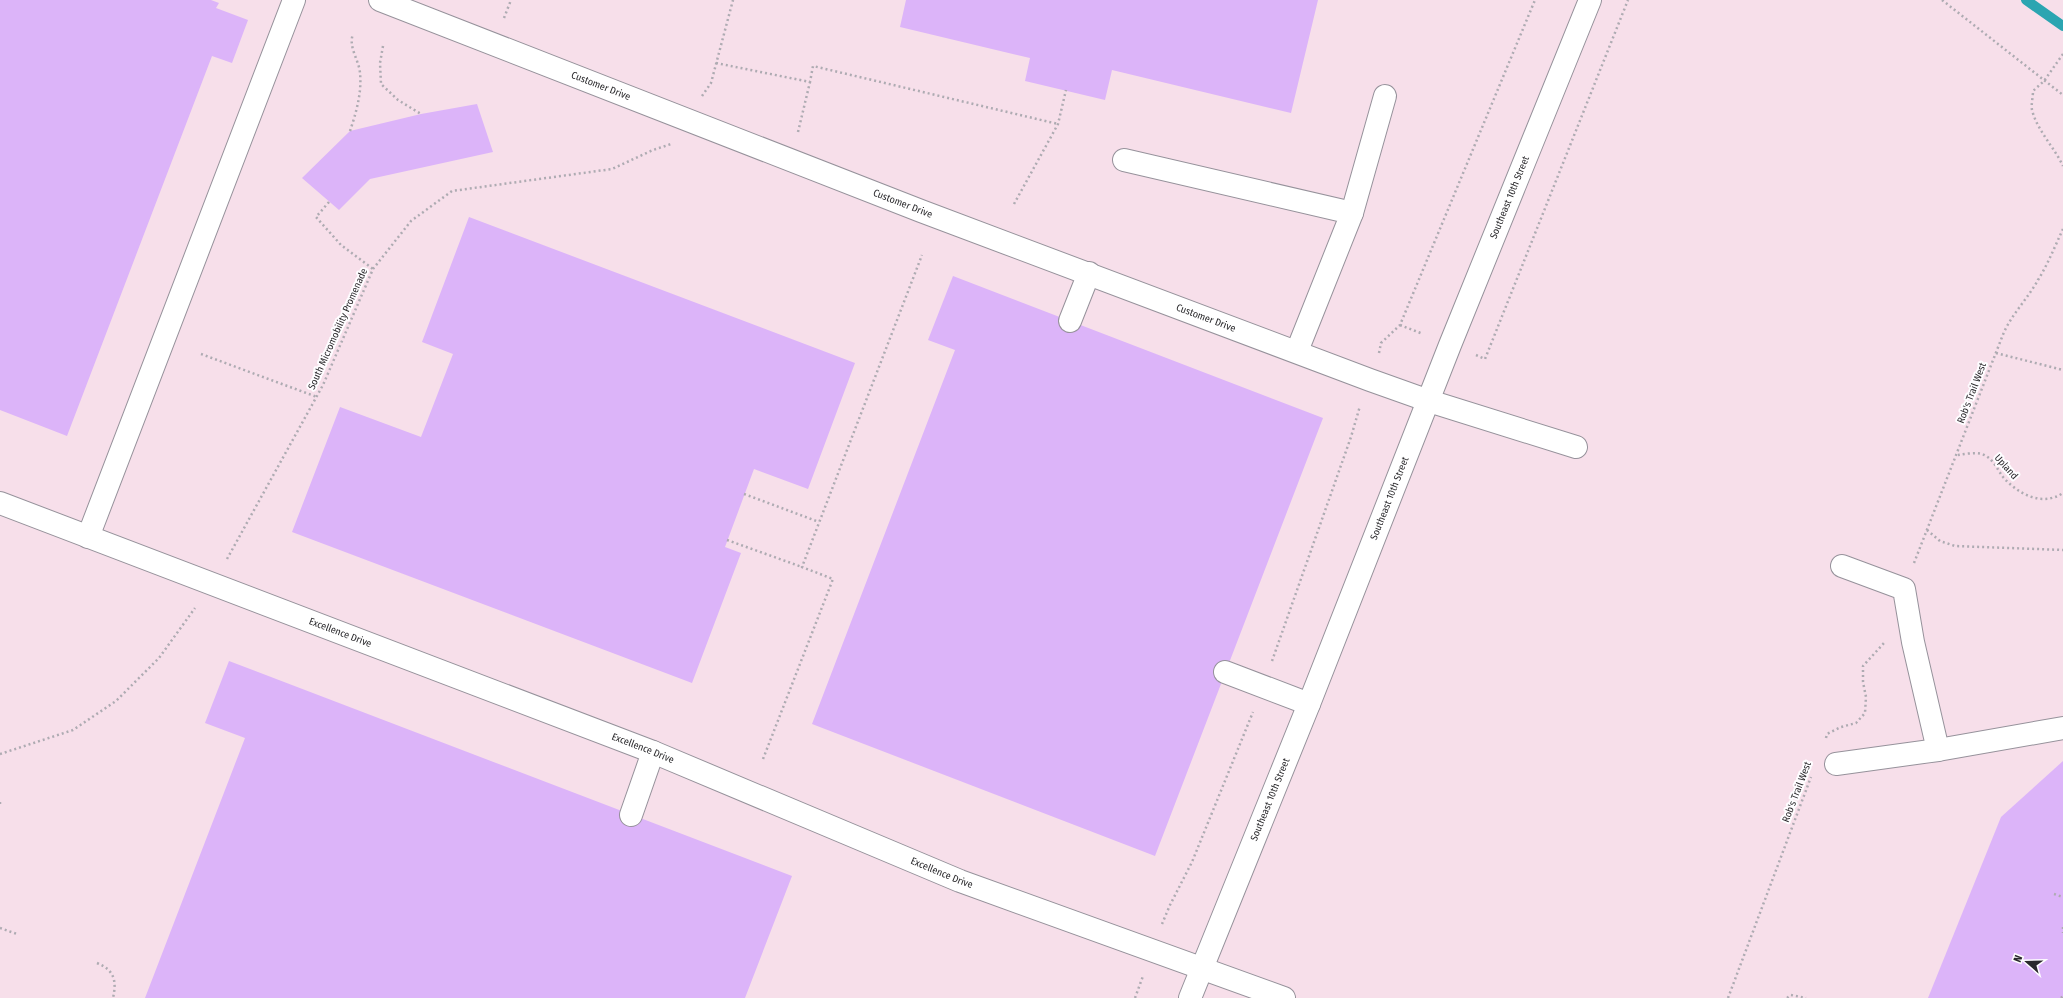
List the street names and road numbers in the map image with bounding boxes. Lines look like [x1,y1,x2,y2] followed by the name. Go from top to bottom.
[569,69,632,103] street label: Customer Drive
[1488,154,1532,241] street label: Southeast 10th Street
[871,187,934,221] street label: Customer Drive
[306,267,370,391] street label: South Micromobility Promenade
[1174,302,1237,335] street label: Customer Drive
[1955,360,1989,425] street label: Rob's Trail West
[1992,452,2020,482] street label: Upland
[1368,454,1412,542] street label: Southeast 10th Street
[307,615,373,650] street label: Excellence Drive
[610,731,676,766] street label: Excellence Drive
[1248,756,1293,843] street label: Southeast 10th Street
[1780,759,1814,824] street label: Rob's Trail West
[909,855,975,891] street label: Excellence Drive

